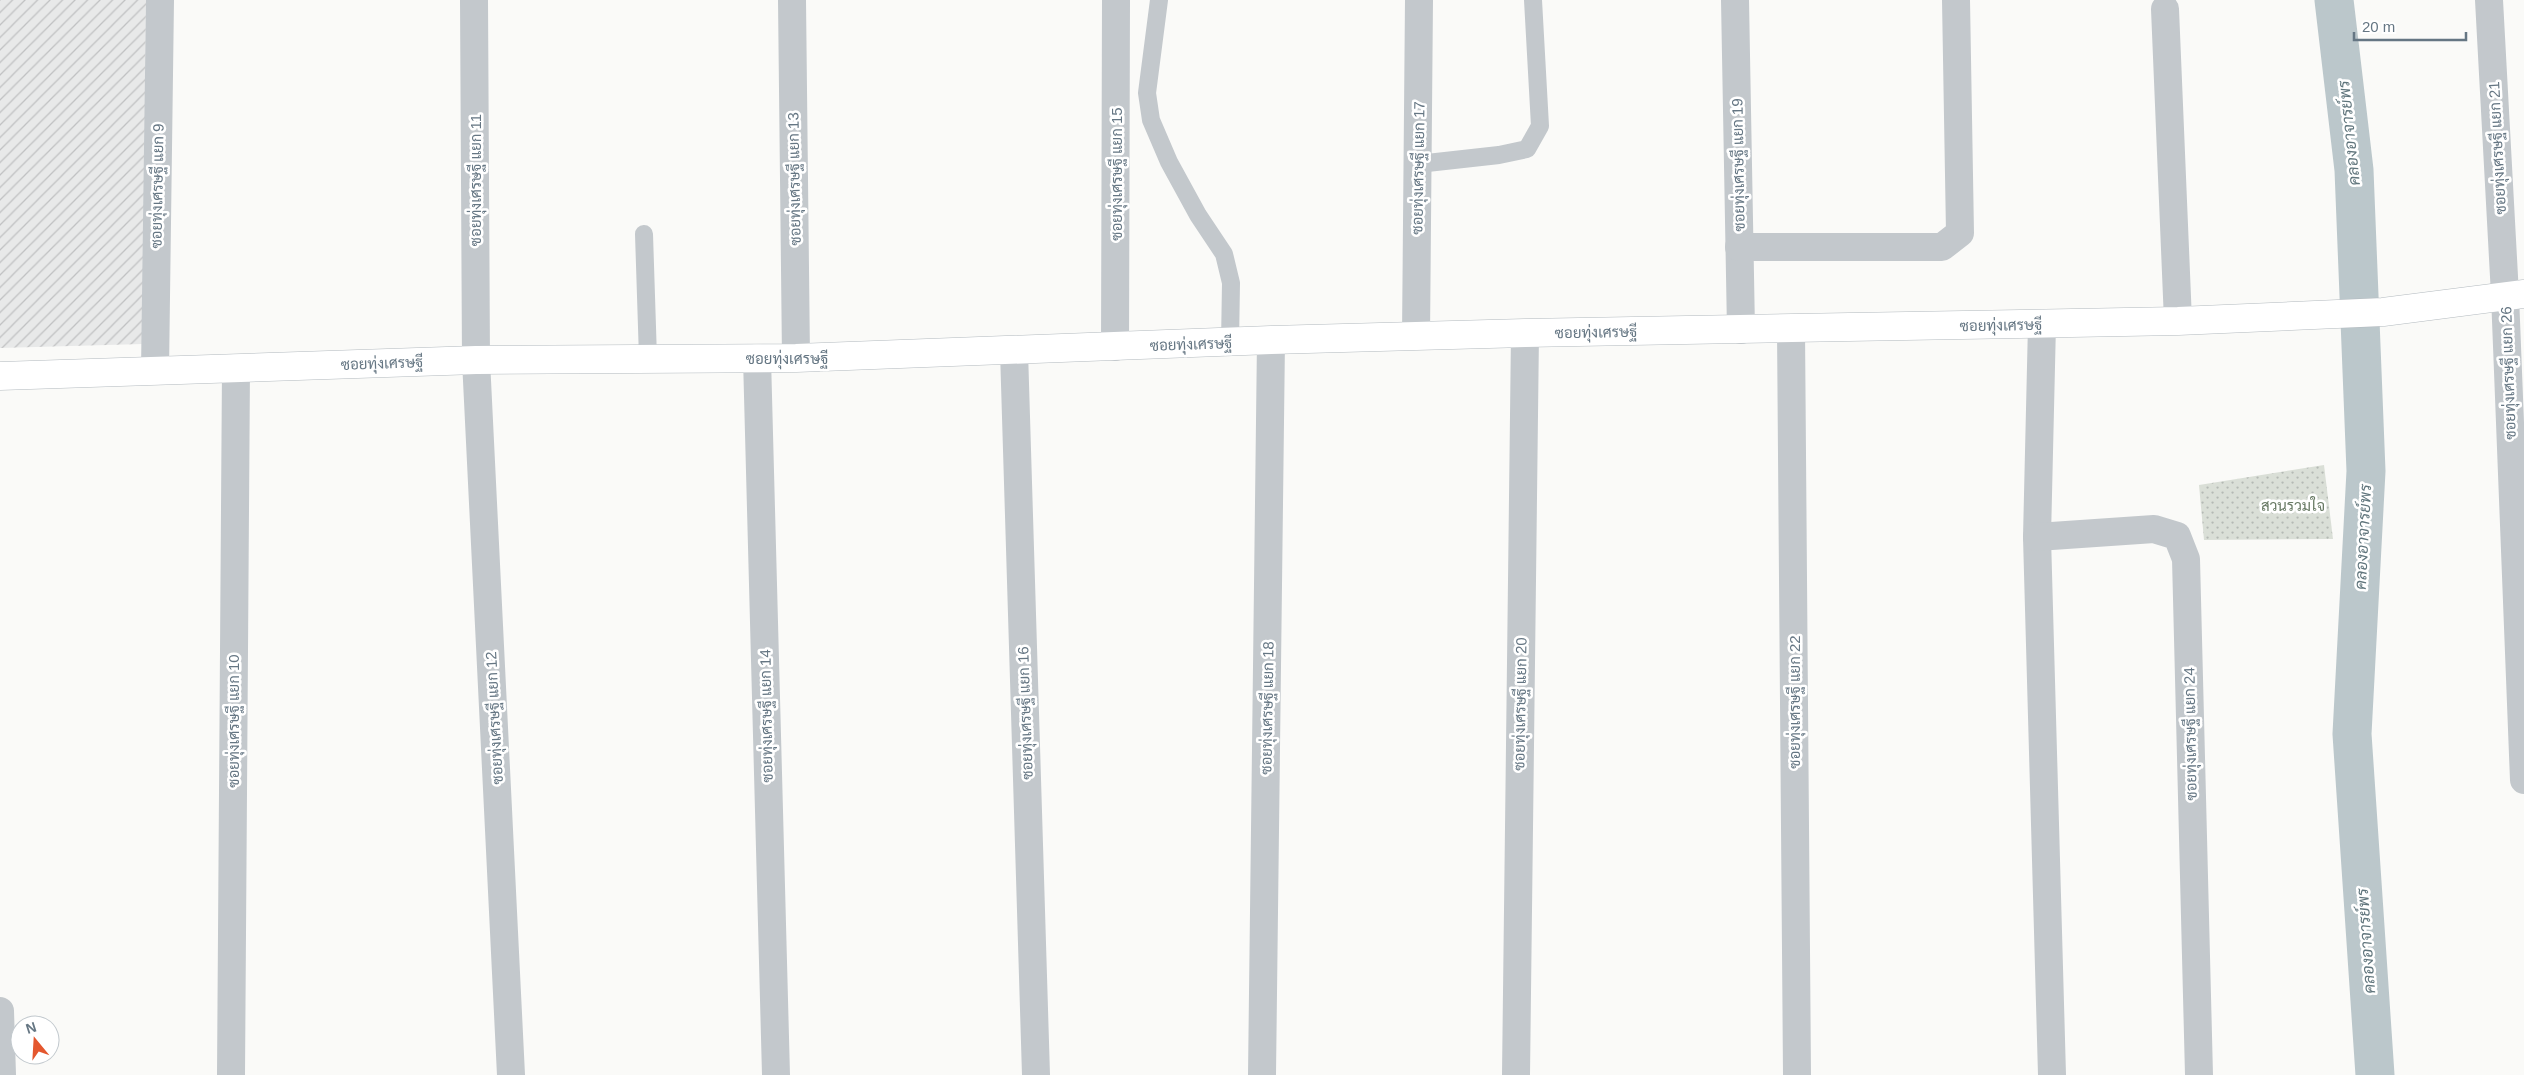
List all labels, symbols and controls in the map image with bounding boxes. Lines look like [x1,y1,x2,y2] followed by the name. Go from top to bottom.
[2354,10,2466,42] scale bar
[2362,18,2395,35] text: 20 m
[2331,78,2363,187] water label: คลองอาจารย์พร
[2484,81,2512,215] street label: ซอยทุ่งเศรษฐี แยก 21
[1727,98,1751,232] street label: ซอยทุ่งเศรษฐี แยก 19
[1407,101,1431,235] street label: ซอยทุ่งเศรษฐี แยก 17
[1107,107,1128,241] street label: ซอยทุ่งเศรษฐี แยก 15
[783,112,807,246] street label: ซอยทุ่งเศรษฐี แยก 13
[466,114,487,246] street label: ซอยทุ่งเศรษฐี แยก 11
[146,123,170,249] street label: ซอยทุ่งเศรษฐี แยก 9
[2496,306,2522,440] street label: ซอยทุ่งเศรษฐี แยก 26
[1960,315,2042,337] street label: ซอยทุ่งเศรษฐี
[1555,322,1637,344] street label: ซอยทุ่งเศรษฐี
[1149,333,1233,357] street label: ซอยทุ่งเศรษฐี
[746,349,828,370] street label: ซอยทุ่งเศรษฐี
[340,352,424,376] street label: ซอยทุ่งเศรษฐี
[2348,482,2374,590] water label: คลองอาจารย์พร
[2261,496,2325,514] park label: สวนรวมใจ
[1785,635,1806,769] street label: ซอยทุ่งเศรษฐี แยก 22
[1509,637,1533,771] street label: ซอยทุ่งเศรษฐี แยก 20
[1256,641,1280,775] street label: ซอยทุ่งเศรษฐี แยก 18
[1013,646,1039,780] street label: ซอยทุ่งเศรษฐี แยก 16
[755,649,779,783] street label: ซอยทุ่งเศรษฐี แยก 14
[481,651,509,785] street label: ซอยทุ่งเศรษฐี แยก 12
[224,654,245,788] street label: ซอยทุ่งเศรษฐี แยก 10
[2179,667,2203,801] street label: ซอยทุ่งเศรษฐี แยก 24
[2350,887,2378,995] water label: คลองอาจารย์พร
[10,1015,60,1065] north arrow
[24,1018,38,1037] text: N

